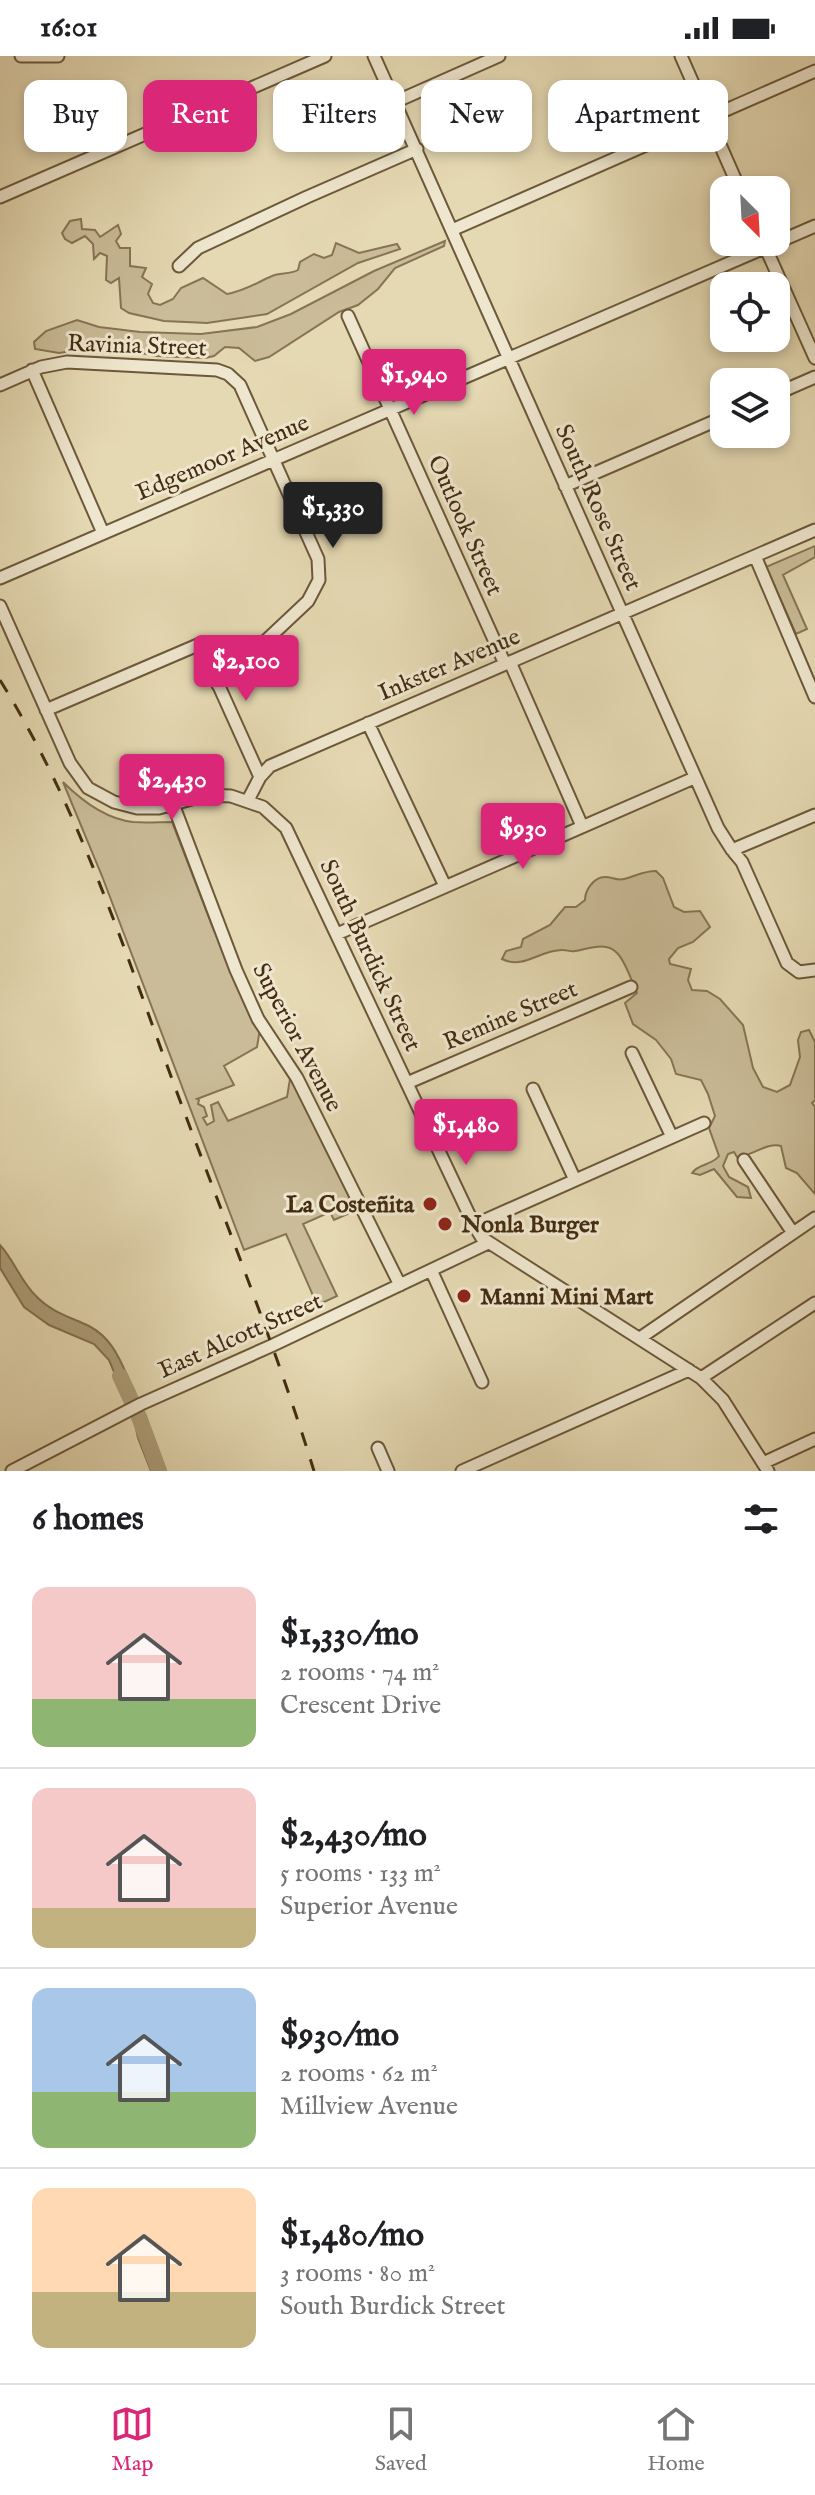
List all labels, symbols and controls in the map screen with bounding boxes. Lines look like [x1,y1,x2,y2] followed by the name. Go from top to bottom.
[40,9,97,47] text: 16:01
[24,80,127,152] chip: Buy
[143,80,257,152] chip: Rent
[273,80,405,152] chip: Filters
[421,80,532,152] chip: New
[548,80,728,152] chip: Apartment
[710,176,790,256] north arrow
[710,176,790,448] map controls
[710,272,790,352] button: locate
[67,329,207,364] street label: Ravinia Street
[349,349,479,417] pin: $1,940
[380,358,448,391] text: $1,940
[710,368,790,448] button: layers
[131,408,314,509] street label: Edgemoor Avenue
[547,419,648,596] street label: South Rose Street
[420,451,509,601] street label: Outlook Street
[268,482,398,550] pin: $1,330
[301,491,365,524] text: $1,330
[374,622,525,709] street label: Inkster Avenue
[181,635,311,703] pin: $2,100
[212,644,280,677] text: $2,100
[107,754,237,822] pin: $2,430
[137,763,207,796] text: $2,430
[476,803,570,871] pin: $930
[499,812,547,845] text: $930
[312,855,428,1056] street label: South Burdick Street
[244,958,349,1117] street label: Superior Avenue
[439,974,582,1059] street label: Remine Street
[401,1099,531,1167] pin: $1,480
[432,1108,500,1141] text: $1,480
[286,1190,415,1221] place label: La Costeñita
[421,1195,439,1213] marker: La Costeñita
[460,1210,599,1241] place label: Nonla Burger
[436,1215,454,1233] marker: Nonla Burger
[480,1282,654,1313] place label: Manni Mini Mart
[154,1286,327,1386] street label: East Alcott Street
[455,1287,473,1305] marker: Manni Mini Mart
[739,1497,783,1541] icon: filters
[32,1498,144,1541] text: 6 homes
[280,1613,419,1656] text: $1,330/mo
[96,1619,192,1715] icon: home
[280,1656,440,1689] text: 2 rooms · 74 m²
[280,1689,441,1722] text: Crescent Drive
[280,1814,427,1857] text: $2,430/mo
[96,1820,192,1916] icon: home
[280,1857,441,1890] text: 5 rooms · 133 m²
[280,1890,458,1923] text: Superior Avenue
[280,2014,399,2057] text: $930/mo
[96,2020,192,2116] icon: home
[280,2057,438,2090] text: 2 rooms · 62 m²
[280,2090,458,2123] text: Millview Avenue
[280,2214,424,2257] text: $1,480/mo
[96,2220,192,2316] icon: home
[280,2257,435,2290] text: 3 rooms · 80 m²
[280,2290,505,2323] text: South Burdick Street
[110,2402,154,2478] tab: Map
[375,2402,427,2478] tab: Saved
[647,2402,705,2478] tab: Home

